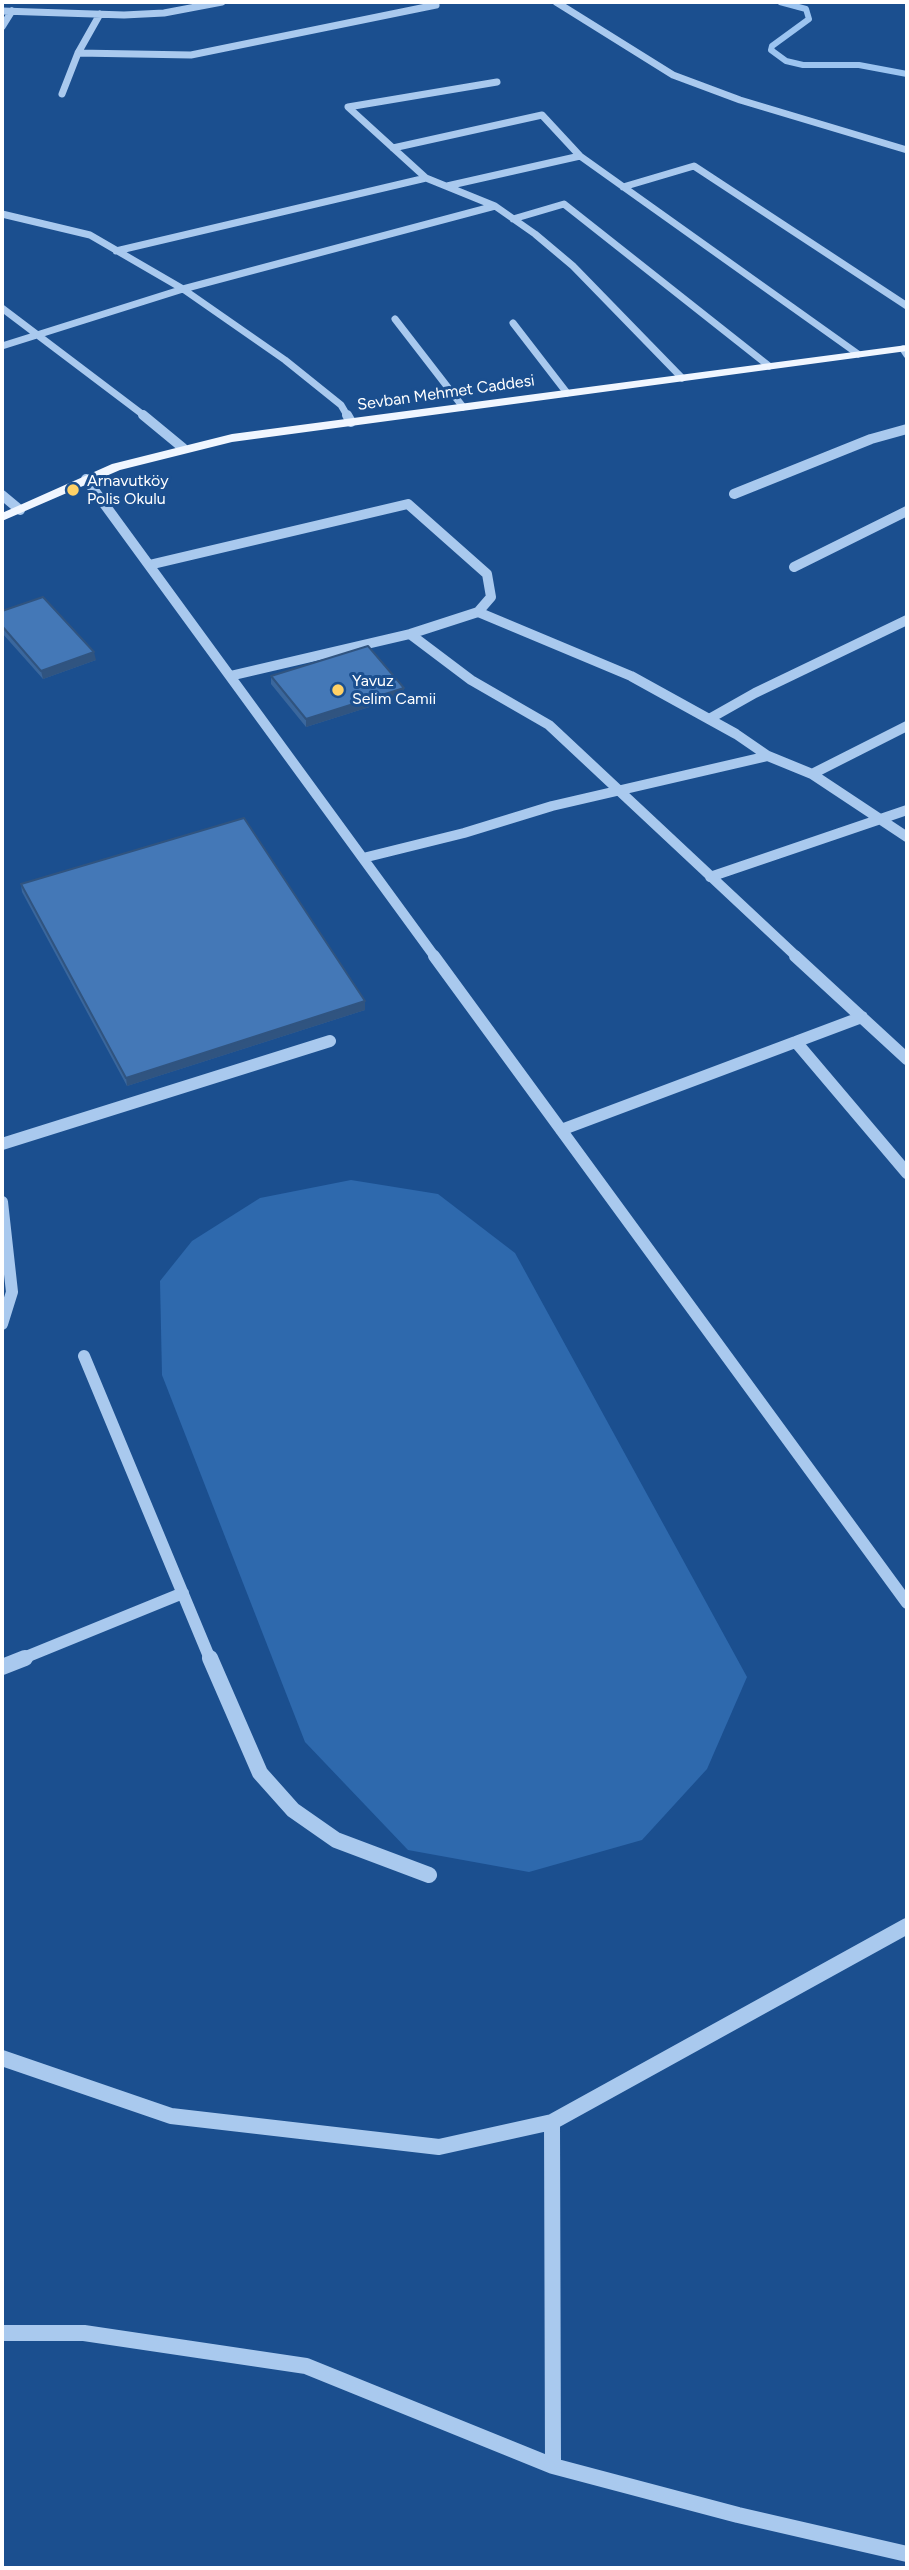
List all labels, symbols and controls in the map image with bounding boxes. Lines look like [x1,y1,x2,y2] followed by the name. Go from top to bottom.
[356,371,536,415] street label: Sevban Mehmet Caddesi
[87,471,169,509] place label: Arnavutköy Polis Okulu
[65,482,81,498] marker: Arnavutköy Polis Okulu
[352,671,436,709] place label: Yavuz Selim Camii
[330,682,346,698] marker: Yavuz Selim Camii

